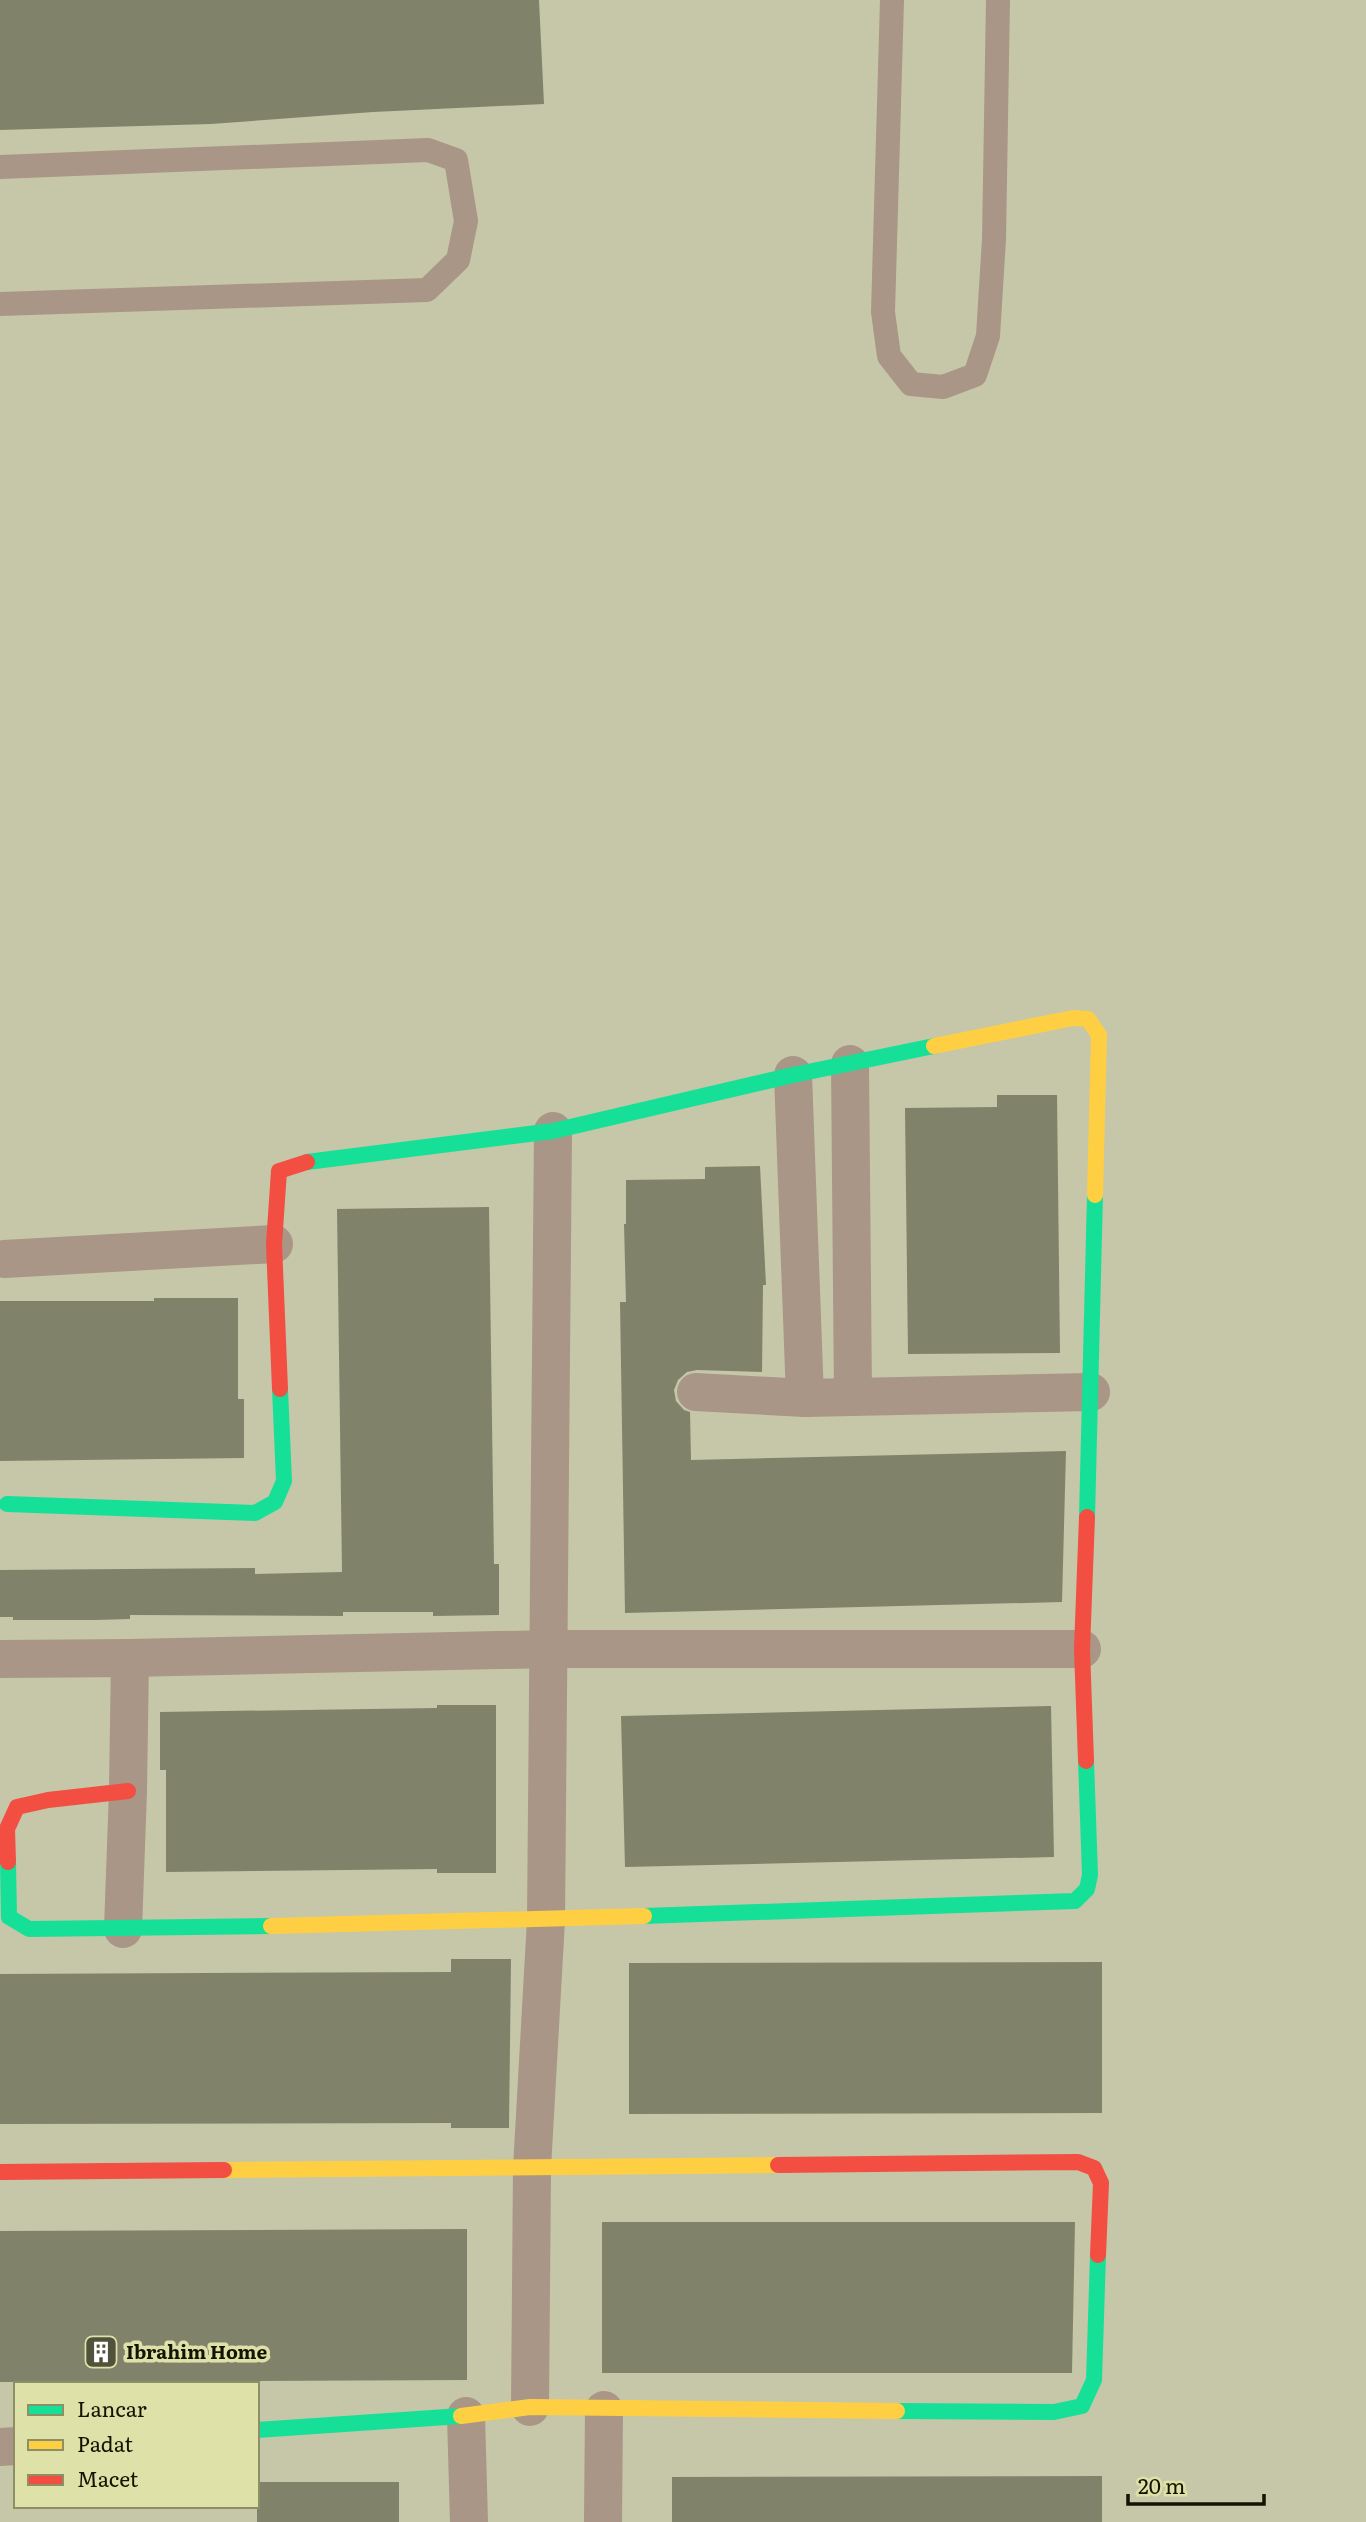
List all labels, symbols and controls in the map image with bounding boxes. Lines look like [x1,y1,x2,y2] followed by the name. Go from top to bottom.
[82,2333,120,2371] building icon: Ibrahim Home
[126,2337,267,2365] place label: Ibrahim Home
[14,2382,259,2508] legend
[77,2392,147,2423] text: Lancar
[77,2427,133,2458] text: Padat
[77,2462,139,2493] text: Macet
[1128,2462,1264,2506] scale bar
[1138,2469,1185,2500] text: 20 m

